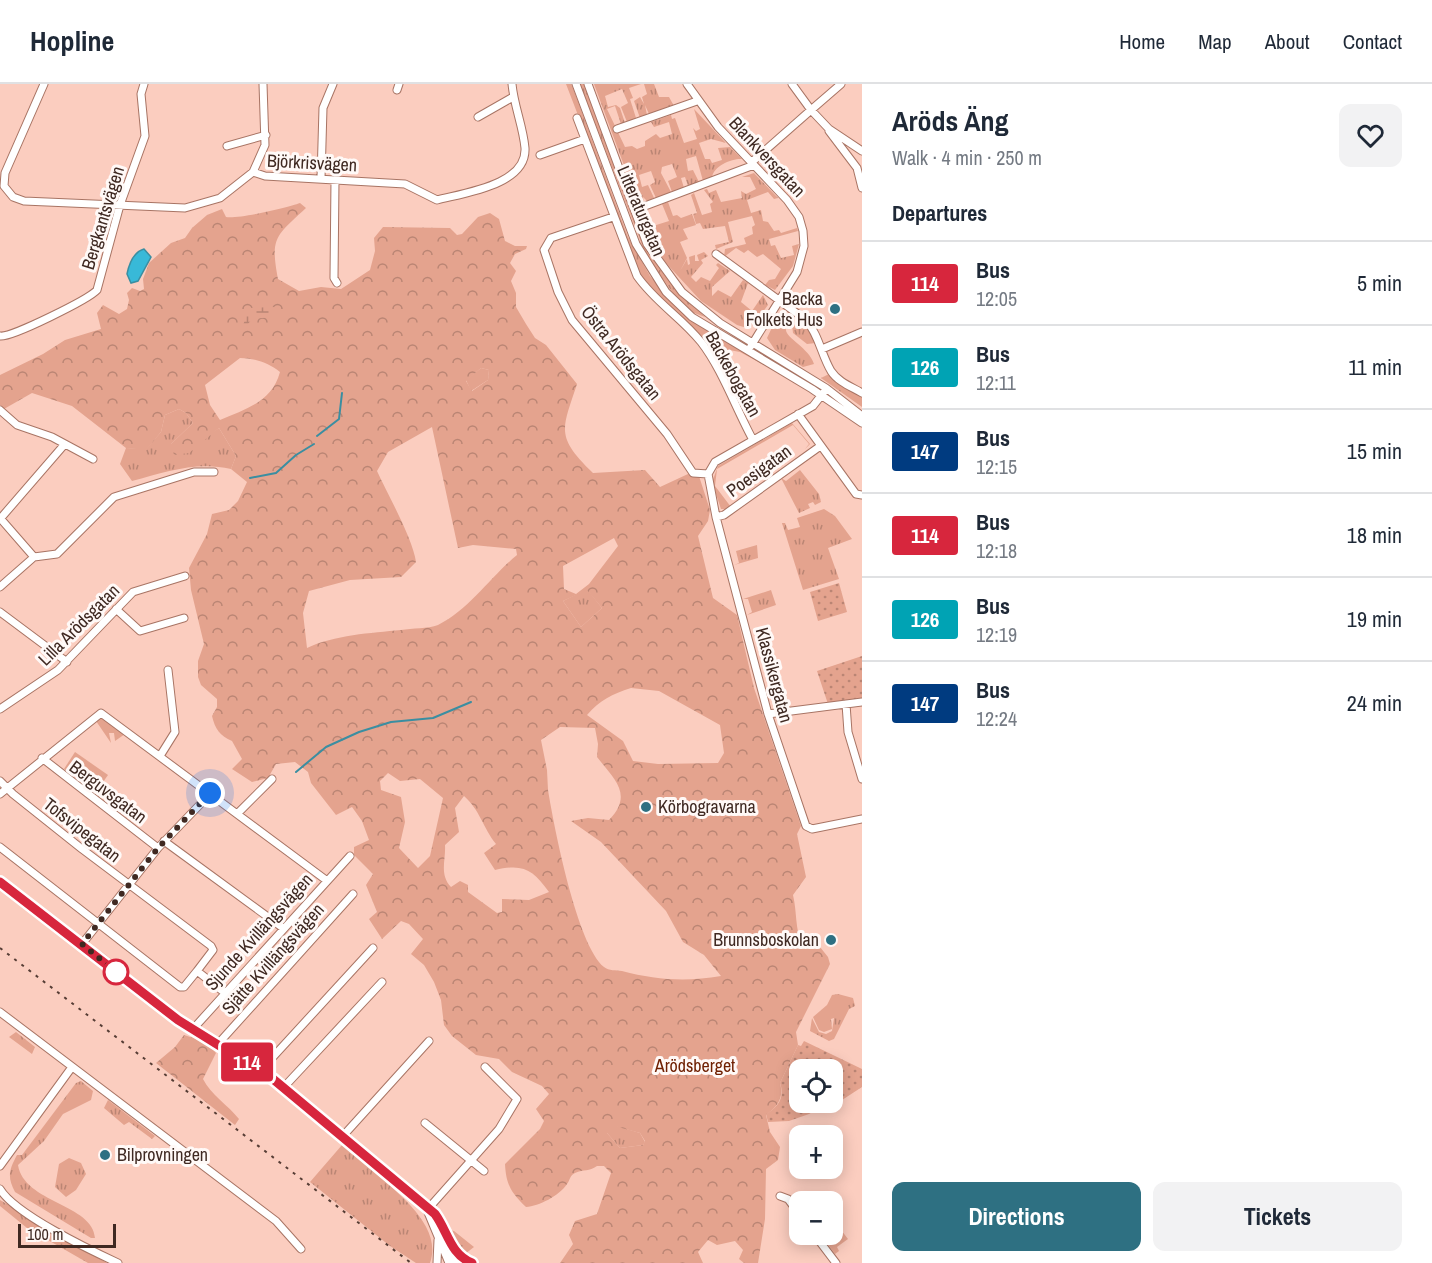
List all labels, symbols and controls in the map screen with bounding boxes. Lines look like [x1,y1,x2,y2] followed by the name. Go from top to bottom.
[30,22,114,60] text: Hopline
[1119,27,1165,56] text: Home
[1198,27,1232,56] text: Map
[1265,27,1310,56] text: About
[1343,27,1402,56] text: Contact
[892,102,1009,140] text: Aröds Äng
[1339,104,1402,167] button: heart
[724,111,811,202] street label: Blankversgatan
[892,144,1042,171] text: Walk · 4 min · 250 m
[266,148,358,177] street label: Björkrisvägen
[611,162,672,260] street label: Litteraturgatan
[75,163,130,273] street label: Bergkantsvägen
[892,198,987,228] text: Departures
[976,255,1010,285] text: Bus
[1357,268,1402,298] text: 5 min
[911,269,939,298] text: 114
[976,285,1017,312] text: 12:05
[746,286,823,332] place label: Backa Folkets Hus
[576,300,667,405] street label: Östra Arödsgatan
[828,302,842,316] marker: Backa Folkets Hus
[700,326,767,421] street label: Backebogatan
[976,339,1010,369] text: Bus
[1348,352,1402,382] text: 11 min
[911,353,939,382] text: 126
[976,369,1016,396] text: 12:11
[976,423,1010,453] text: Bus
[1347,436,1402,466] text: 15 min
[911,437,939,466] text: 147
[721,439,796,503] street label: Poesigatan
[976,453,1017,480] text: 12:15
[976,507,1010,537] text: Bus
[1347,520,1402,550] text: 18 min
[911,521,939,550] text: 114
[976,537,1017,564] text: 12:18
[32,578,125,671] street label: Lilla Arödsgatan
[976,591,1010,621] text: Bus
[1347,604,1402,634] text: 19 min
[911,605,939,634] text: 126
[976,621,1017,648] text: 12:19
[750,624,799,725] street label: Klassikergatan
[976,675,1010,705] text: Bus
[1347,688,1402,718] text: 24 min
[911,689,939,718] text: 147
[976,705,1017,732] text: 12:24
[64,754,152,829] street label: Berguvsgatan
[195,778,225,808] your location
[38,791,126,868] street label: Tofsvipegatan
[658,794,756,819] place label: Körbogravarna
[639,800,653,814] marker: Körbogravarna
[199,868,318,996] street label: Sjunde Kvillängsvägen
[216,898,329,1020] street label: Sjätte Kvillängsvägen
[713,927,819,952] place label: Brunnsboskolan
[824,933,838,947] marker: Brunnsboskolan
[103,959,129,985] unlabelled marker
[212,1042,282,1082] line badge: 114
[233,1048,261,1077] text: 114
[654,1053,735,1078] park label: Arödsberget
[789,1059,843,1245] map controls
[789,1059,843,1113] button: locate
[789,1125,843,1179] button: +
[117,1142,208,1167] place label: Bilprovningen
[98,1148,112,1162] marker: Bilprovningen
[892,1182,1141,1251] button: Directions
[1153,1182,1402,1251] button: Tickets
[789,1191,843,1245] button: −
[18,1221,116,1248] scale bar
[27,1223,63,1245] text: 100 m

